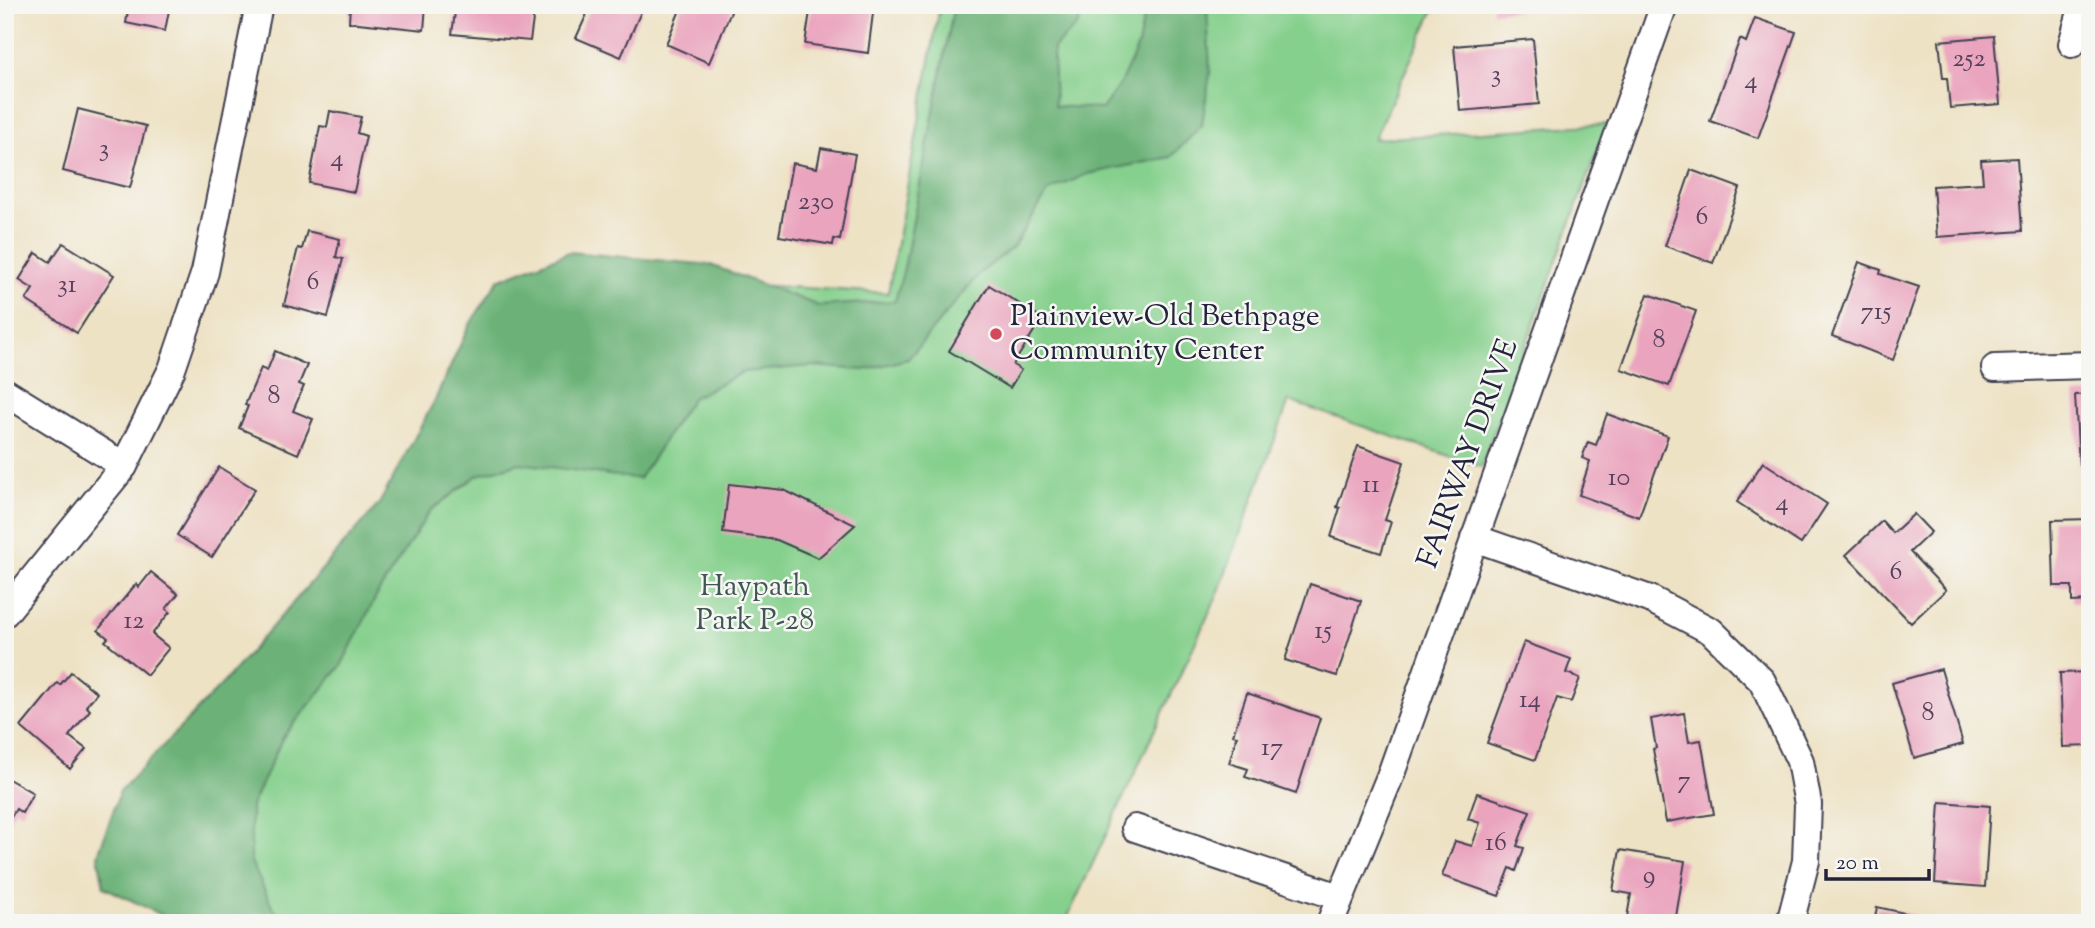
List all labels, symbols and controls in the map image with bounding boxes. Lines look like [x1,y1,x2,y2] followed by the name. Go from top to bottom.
[1952,41,1986,78] house number: 252
[1491,57,1501,94] house number: 3
[1744,63,1758,100] house number: 4
[99,131,109,168] house number: 3
[330,141,344,178] house number: 4
[798,184,834,221] house number: 230
[1696,199,1708,236] house number: 6
[307,264,319,301] house number: 6
[57,267,77,304] house number: 31
[1861,294,1891,331] house number: 715
[1010,296,1320,373] place label: Plainview-Old Bethpage Community Center
[1652,322,1666,359] house number: 8
[988,326,1004,342] marker: Plainview-Old Bethpage Community Center
[1408,333,1530,575] street label: FAIRWAY DRIVE
[267,378,281,415] house number: 8
[1608,460,1630,497] house number: 10
[1362,467,1380,504] house number: 11
[1775,485,1789,522] house number: 4
[1890,554,1902,591] house number: 6
[696,566,814,643] park label: Haypath Park P-28
[123,603,145,640] house number: 12
[1314,613,1332,650] house number: 15
[1519,682,1541,719] house number: 14
[1921,695,1935,732] house number: 8
[1261,730,1283,767] house number: 17
[1677,763,1691,800] house number: 7
[1485,825,1507,862] house number: 16
[1826,837,1929,881] scale bar
[1836,849,1879,879] text: 20 m
[1643,858,1655,895] house number: 9

